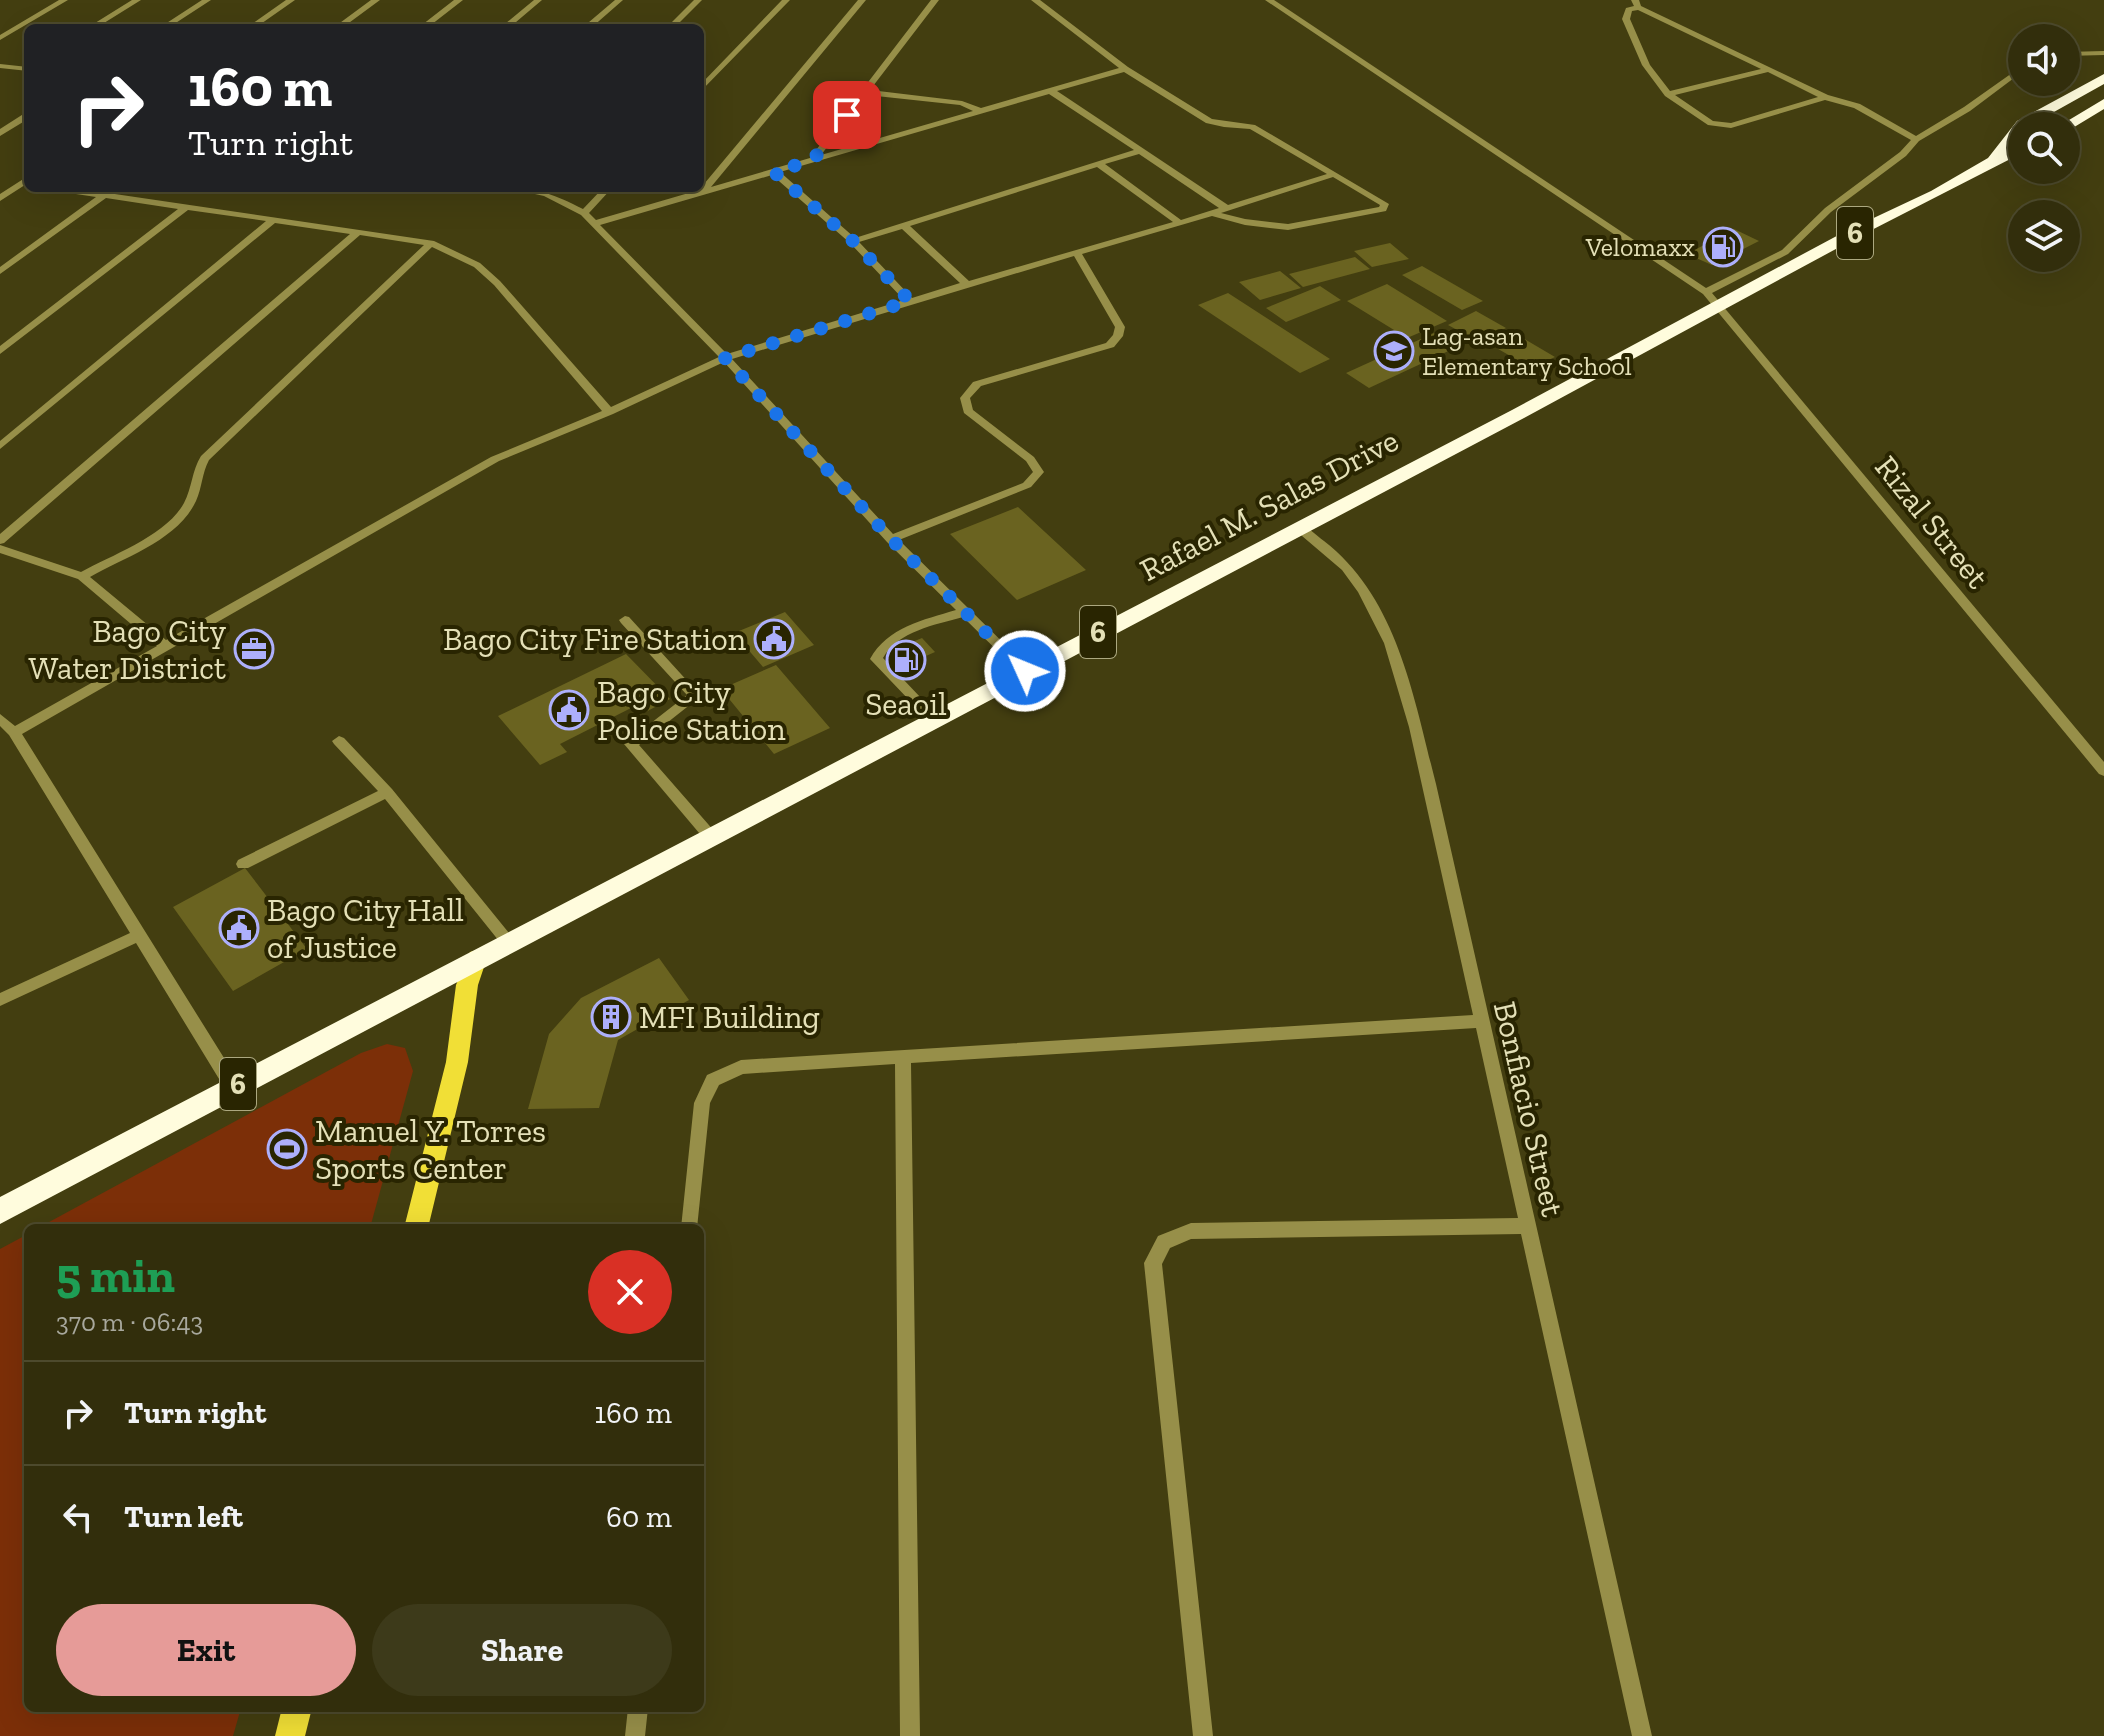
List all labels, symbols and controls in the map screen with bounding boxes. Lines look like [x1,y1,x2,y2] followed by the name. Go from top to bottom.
[2008,24,2080,272] map controls
[2008,24,2080,96] button: sound
[188,53,332,120] text: 160 m
[56,56,160,160] icon: right
[813,81,881,149] pin
[825,93,869,137] icon: arrive
[2008,112,2080,184] button: search
[188,121,353,164] text: Turn right
[2008,200,2080,272] button: layers
[1837,207,1873,259] road number: 6
[1702,226,1744,268] fuel station icon: Velomaxx
[1585,231,1695,263] place label: Velomaxx
[1422,320,1632,382] place label: Lag-asan Elementary School
[1373,330,1415,372] school or university icon: Lag-asan Elementary School
[1133,421,1405,589] street label: Rafael M. Salas Drive
[1867,448,1997,596] street label: Rizal Street
[1080,606,1116,658] road number: 6
[28,612,227,687] place label: Bago City Water District
[753,618,795,660] public building icon: Bago City Fire Station
[443,620,747,658] place label: Bago City Fire Station
[233,628,275,670] office icon: Bago City Water District
[983,629,1067,713] position arrow
[885,639,927,681] fuel station icon: Seaoil
[597,673,786,748] place label: Bago City Police Station
[865,685,947,723] place label: Seaoil
[548,689,590,731] public building icon: Bago City Police Station
[267,891,464,966] place label: Bago City Hall of Justice
[218,907,260,949] public building icon: Bago City Hall of Justice
[590,996,632,1038] building icon: MFI Building
[639,998,820,1036] place label: MFI Building
[1486,998,1572,1220] street label: Bonfiacio Street
[220,1058,256,1110] road number: 6
[315,1112,546,1187] place label: Manuel Y. Torres Sports Center
[266,1128,308,1170] sports icon: Manuel Y. Torres Sports Center
[56,1247,175,1304] text: 5 min
[588,1250,672,1334] button: close
[56,1306,203,1338] text: 370 m · 06:43
[56,1391,100,1435] icon: right
[124,1395,266,1431] text: Turn right
[595,1395,672,1431] text: 160 m
[56,1495,100,1539] icon: left
[124,1499,243,1535] text: Turn left
[606,1499,672,1535] text: 60 m
[56,1604,356,1696] button: Exit
[372,1604,672,1696] button: Share

